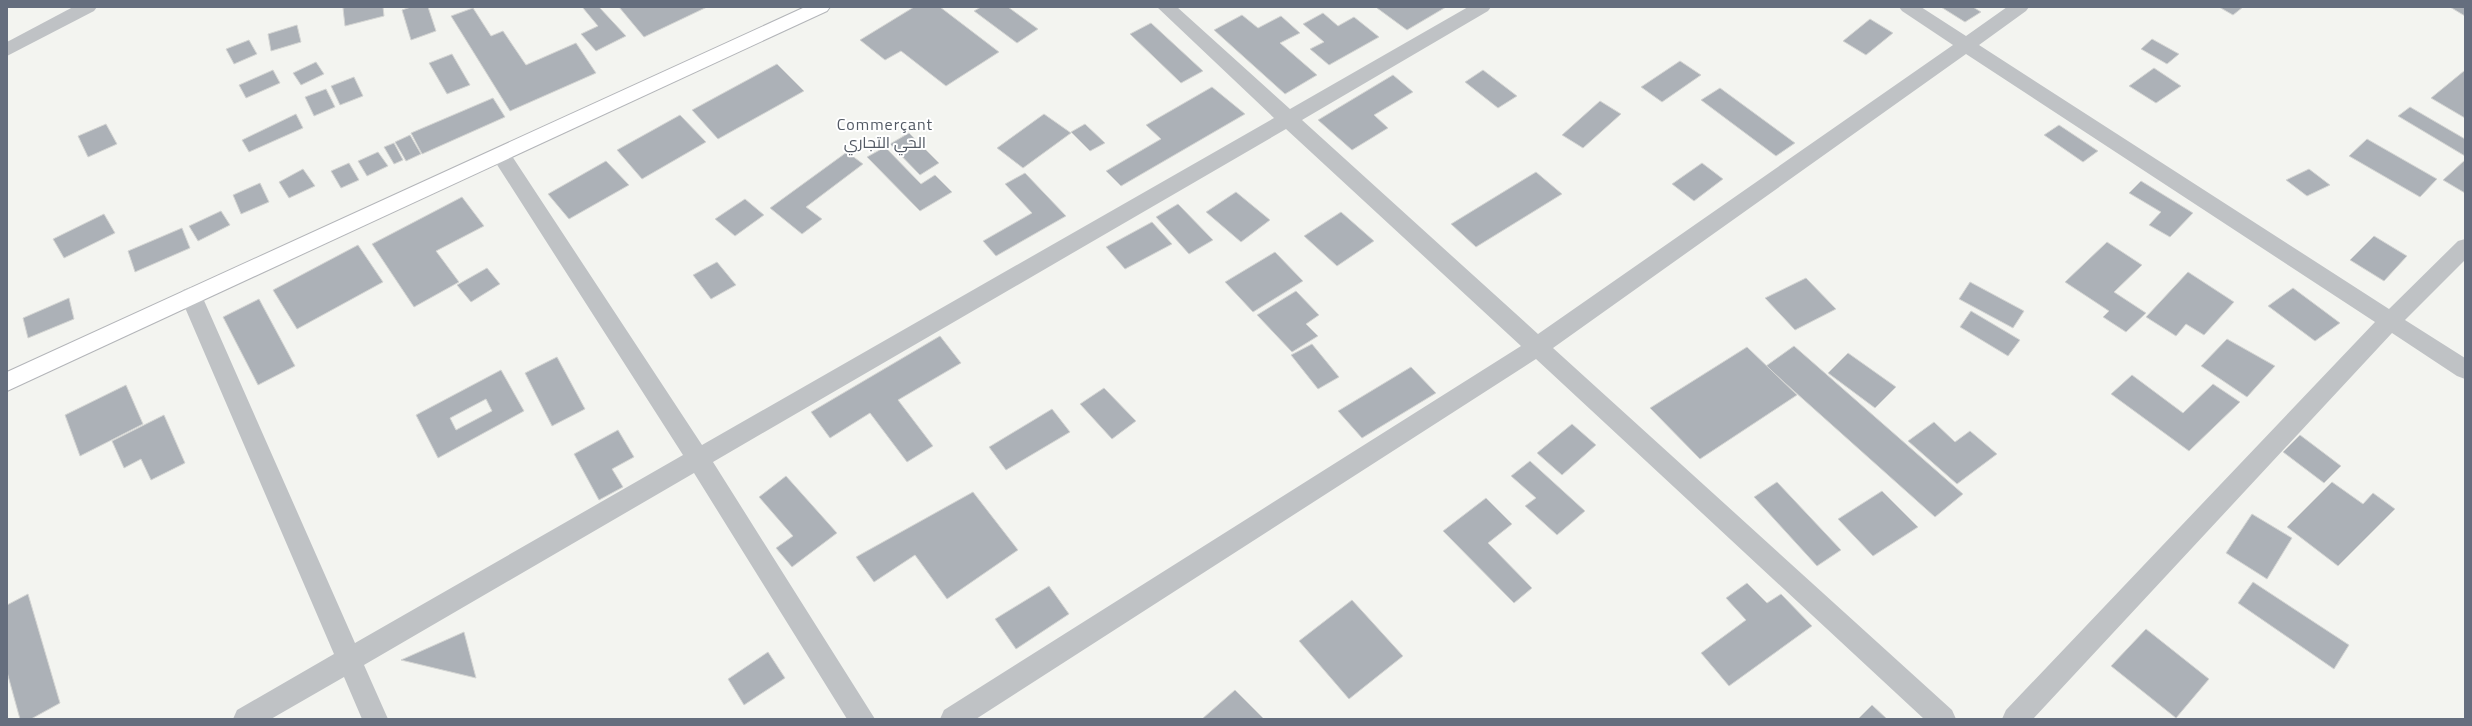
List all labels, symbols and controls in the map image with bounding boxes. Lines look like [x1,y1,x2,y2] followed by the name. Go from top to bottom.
[837,112,933,156] district label: Commerçant الحي التجاري

